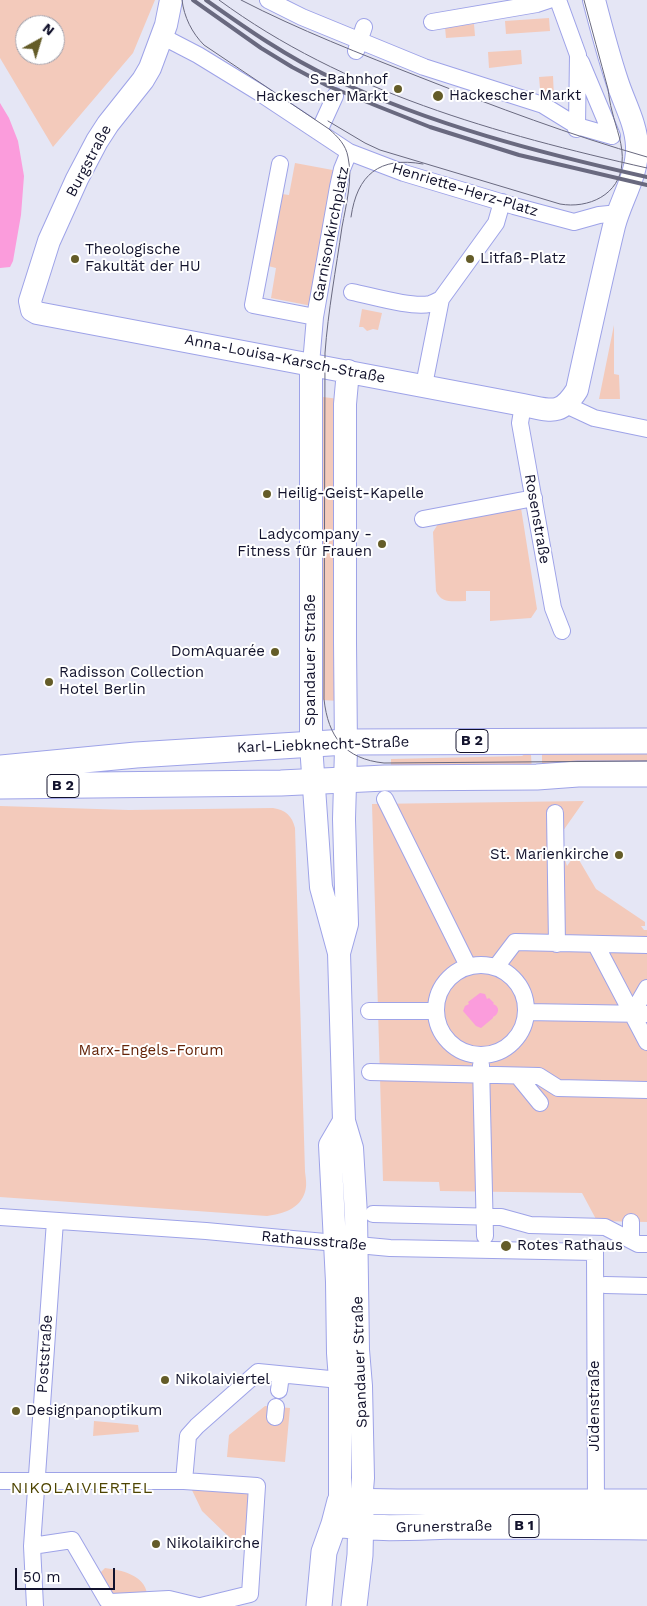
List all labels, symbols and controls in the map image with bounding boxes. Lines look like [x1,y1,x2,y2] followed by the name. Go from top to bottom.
[15,15,65,65] north arrow
[40,20,58,39] text: N
[256,71,388,106] place label: S-Bahnhof Hackescher Markt
[392,83,404,95] marker: S-Bahnhof Hackescher Markt
[449,87,581,105] place label: Hackescher Markt
[431,89,445,103] marker: Hackescher Markt
[62,122,116,200] street label: Burgstraße
[390,159,540,221] street label: Henriette-Herz-Platz
[309,165,353,303] street label: Garnisonkirchplatz
[85,241,201,276] place label: Theologische Fakultät der HU
[480,250,566,268] place label: Litfaß-Platz
[69,253,81,265] marker: Theologische Fakultät der HU
[464,253,476,265] marker: Litfaß-Platz
[183,331,387,387] street label: Anna-Louisa-Karsch-Straße
[520,473,554,565] street label: Rosenstraße
[277,485,424,503] place label: Heilig-Geist-Kapelle
[261,488,273,500] marker: Heilig-Geist-Kapelle
[237,526,372,561] place label: Ladycompany - Fitness für Frauen
[376,538,388,550] marker: Ladycompany - Fitness für Frauen
[302,594,320,726] street label: Spandauer Straße
[171,643,265,661] place label: DomAquarée
[269,646,281,658] marker: DomAquarée
[59,664,204,699] place label: Radisson Collection Hotel Berlin
[43,676,55,688] marker: Radisson Collection Hotel Berlin
[456,729,488,752] road number: B 2
[236,733,410,757] street label: Karl-Liebknecht-Straße
[47,774,79,798] road number: B 2
[490,846,609,864] place label: St. Marienkirche
[613,849,625,861] marker: St. Marienkirche
[79,1042,223,1060] park label: Marx-Engels-Forum
[260,1227,368,1255] street label: Rathausstraße
[517,1237,623,1255] place label: Rotes Rathaus
[499,1239,513,1253] marker: Rotes Rathaus
[349,1296,371,1428] street label: Spandauer Straße
[33,1314,57,1394] street label: Poststraße
[586,1360,604,1452] street label: Jüdenstraße
[175,1371,270,1389] place label: Nikolaiviertel
[159,1374,171,1386] marker: Nikolaiviertel
[26,1402,162,1420] place label: Designpanoptikum
[10,1405,22,1417] marker: Designpanoptikum
[9,1478,155,1498] district label: NIKOLAIVIERTEL
[509,1514,539,1538] road number: B 1
[396,1517,492,1537] street label: Grunerstraße
[166,1535,260,1553] place label: Nikolaikirche
[150,1538,162,1550] marker: Nikolaikirche
[18,1558,118,1590] scale bar
[23,1568,60,1586] text: 50 m

